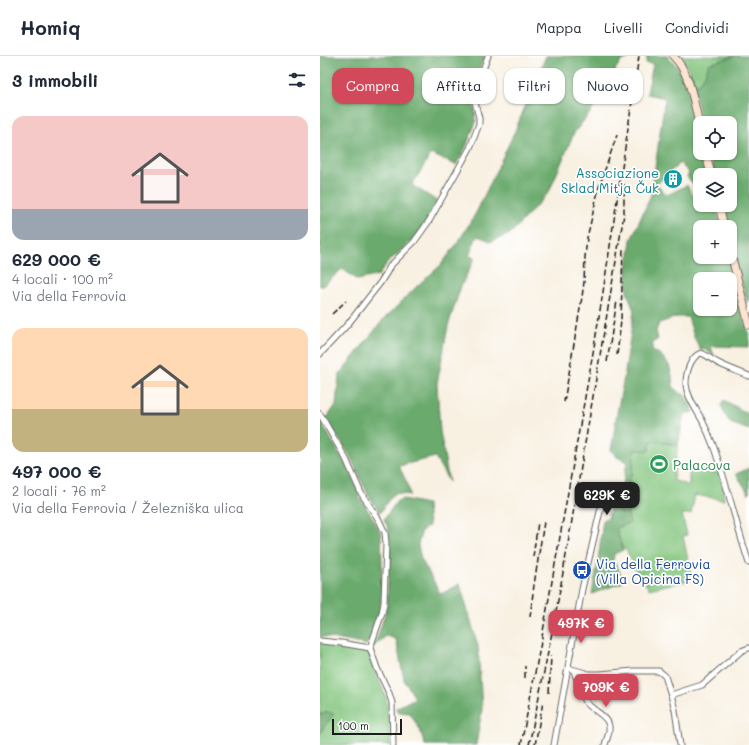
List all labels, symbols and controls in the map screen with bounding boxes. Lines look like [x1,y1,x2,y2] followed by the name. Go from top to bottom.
[20,15,81,40] text: Homiq
[536,18,582,37] text: Mappa
[604,18,643,37] text: Livelli
[665,18,729,37] text: Condividi
[332,68,414,104] chip: Compra
[422,68,496,104] chip: Affitta
[504,68,565,104] chip: Filtri
[573,68,643,104] chip: Nuovo
[12,69,98,91] text: 3 immobili
[286,69,308,91] icon: filters
[693,116,737,316] map controls
[693,116,737,160] button: locate
[124,142,196,214] icon: home
[561,164,659,196] place label: Associazione Sklad Mitja Čuk
[662,168,684,190] building icon: Associazione Sklad Mitja Čuk
[693,168,737,212] button: layers
[693,220,737,264] button: +
[12,248,101,270] text: 629 000 €
[12,270,113,287] text: 4 locali · 100 m²
[693,272,737,316] button: −
[12,287,127,304] text: Via della Ferrovia
[124,354,196,426] icon: home
[648,453,670,475] sports icon: Palacova
[673,456,731,473] place label: Palacova
[12,460,101,482] text: 497 000 €
[12,482,106,499] text: 2 locali · 76 m²
[574,482,640,516] pin: 629K €
[584,486,630,503] text: 629K €
[12,499,244,516] text: Via della Ferrovia / Železniška ulica
[596,555,711,587] place label: Via della Ferrovia (Villa Opicina FS)
[571,559,593,581] bus stop icon: Via della Ferrovia (Villa Opicina FS)
[548,610,614,644] pin: 497K €
[557,614,605,631] text: 497K €
[573,674,639,708] pin: 709K €
[582,678,630,695] text: 709K €
[332,717,402,736] scale bar
[338,718,369,733] text: 100 m

